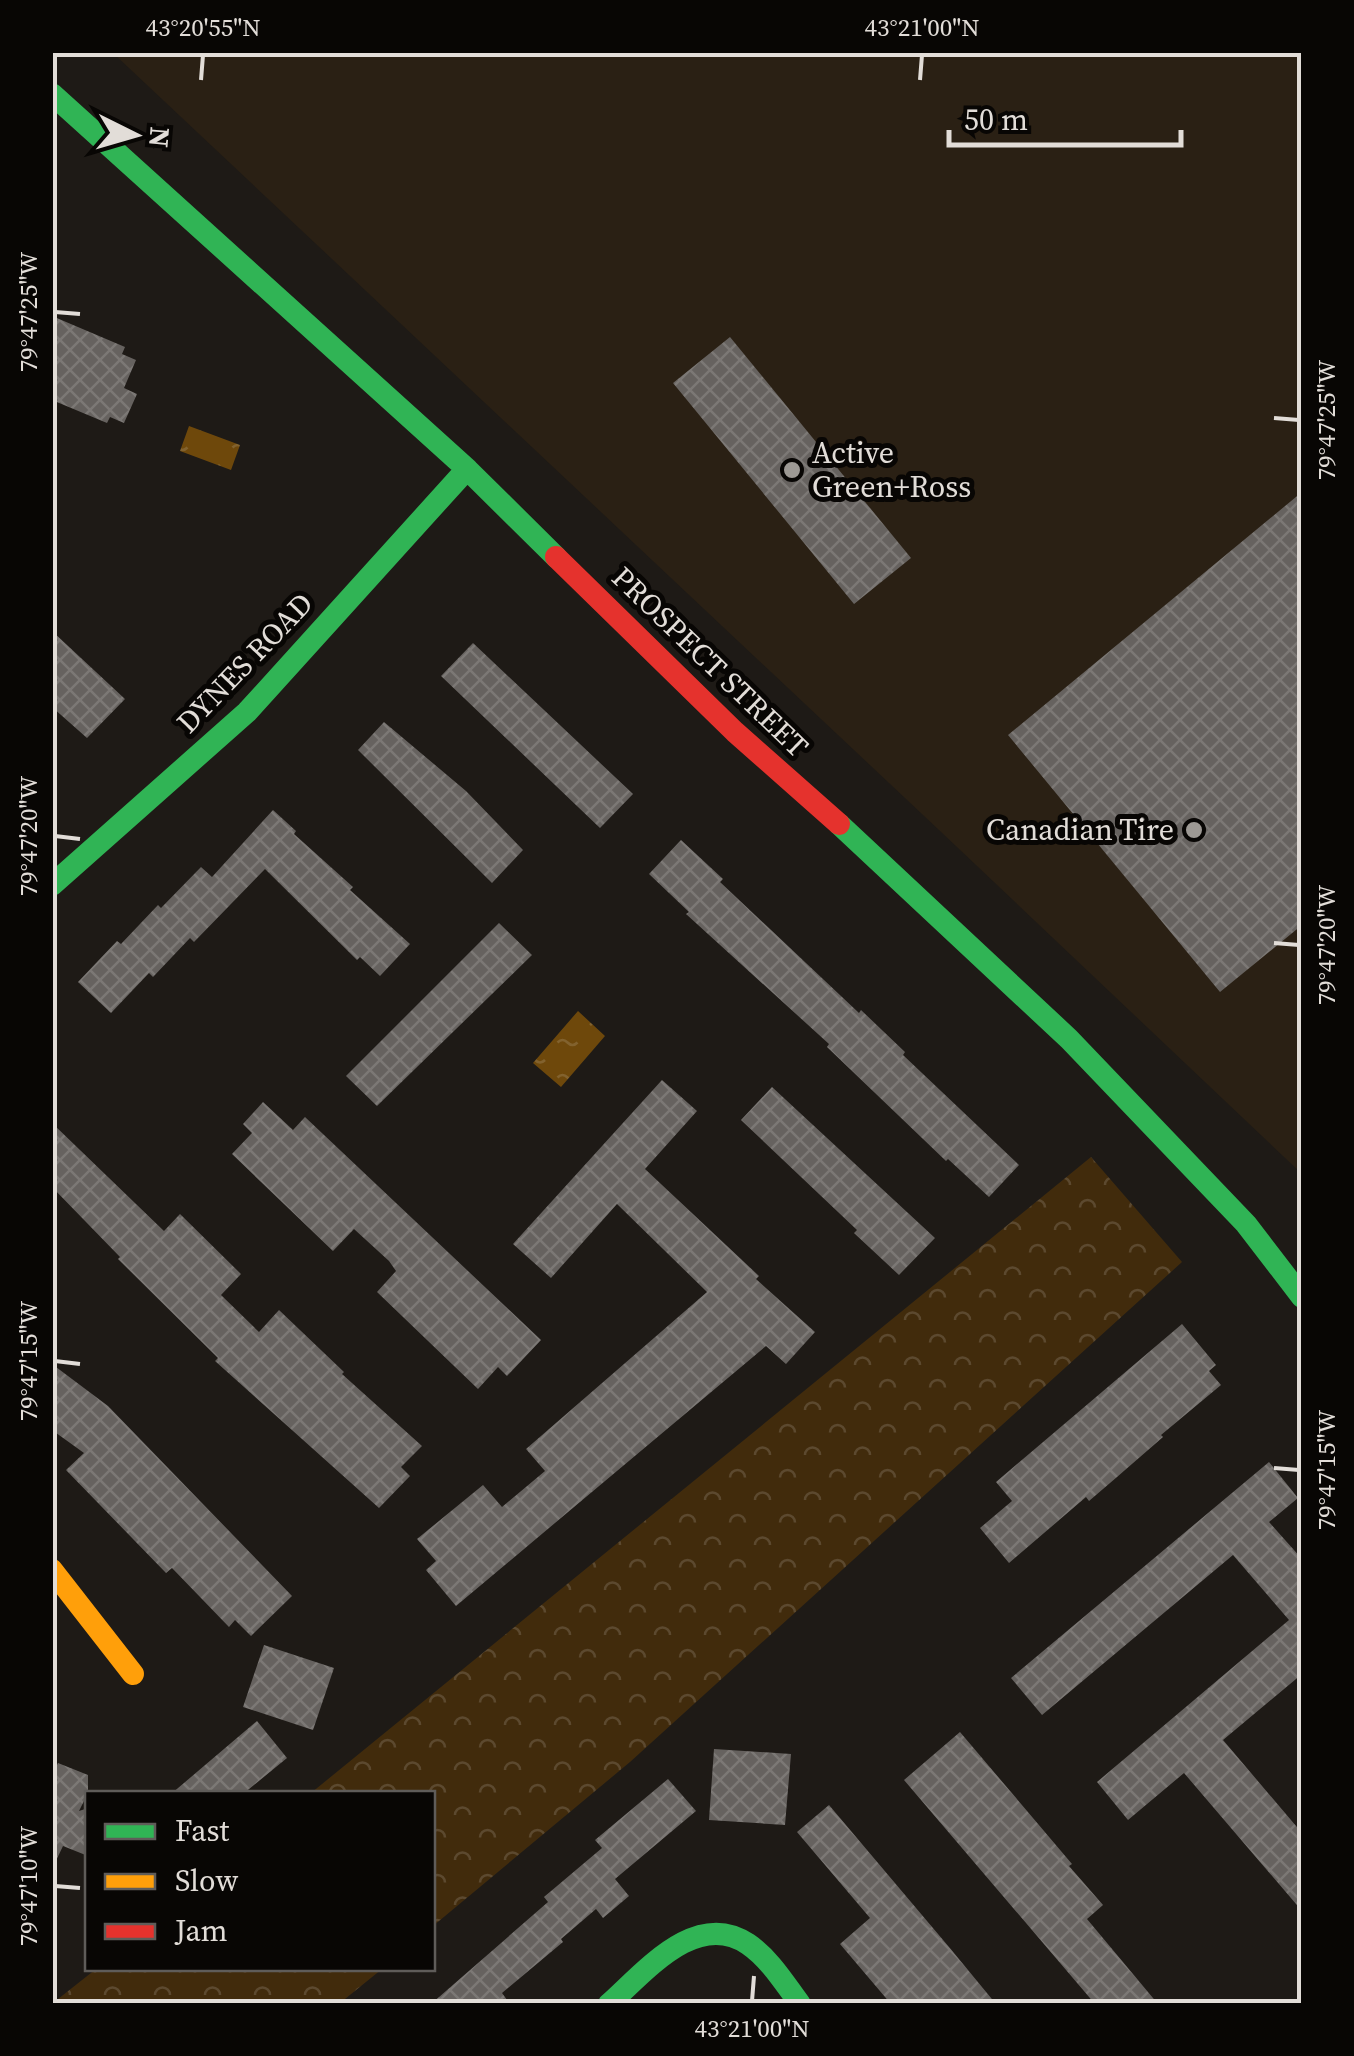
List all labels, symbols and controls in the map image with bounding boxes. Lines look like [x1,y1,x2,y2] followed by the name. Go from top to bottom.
[145,10,261,44] text: 43°20'55"N
[864,10,980,44] text: 43°21'00"N
[85,85,185,185] north arrow
[949,85,1182,147] scale bar
[964,99,1028,140] text: 50 m
[140,125,180,149] text: N
[11,252,45,372] text: 79°47'25"W
[1309,360,1343,480] text: 79°47'25"W
[812,432,971,507] place label: Active Green+Ross
[781,459,803,481] marker: Active Green+Ross
[603,557,818,766] street label: PROSPECT STREET
[167,583,322,742] street label: DYNES ROAD
[11,776,45,896] text: 79°47'20"W
[986,809,1174,850] place label: Canadian Tire
[1183,819,1205,841] marker: Canadian Tire
[1309,885,1343,1005] text: 79°47'20"W
[11,1301,45,1421] text: 79°47'15"W
[1309,1410,1343,1530] text: 79°47'15"W
[85,1791,435,1971] legend
[175,1810,229,1851] text: Fast
[11,1826,45,1946] text: 79°47'10"W
[175,1860,238,1901] text: Slow
[174,1910,228,1951] text: Jam
[694,2011,810,2045] text: 43°21'00"N

